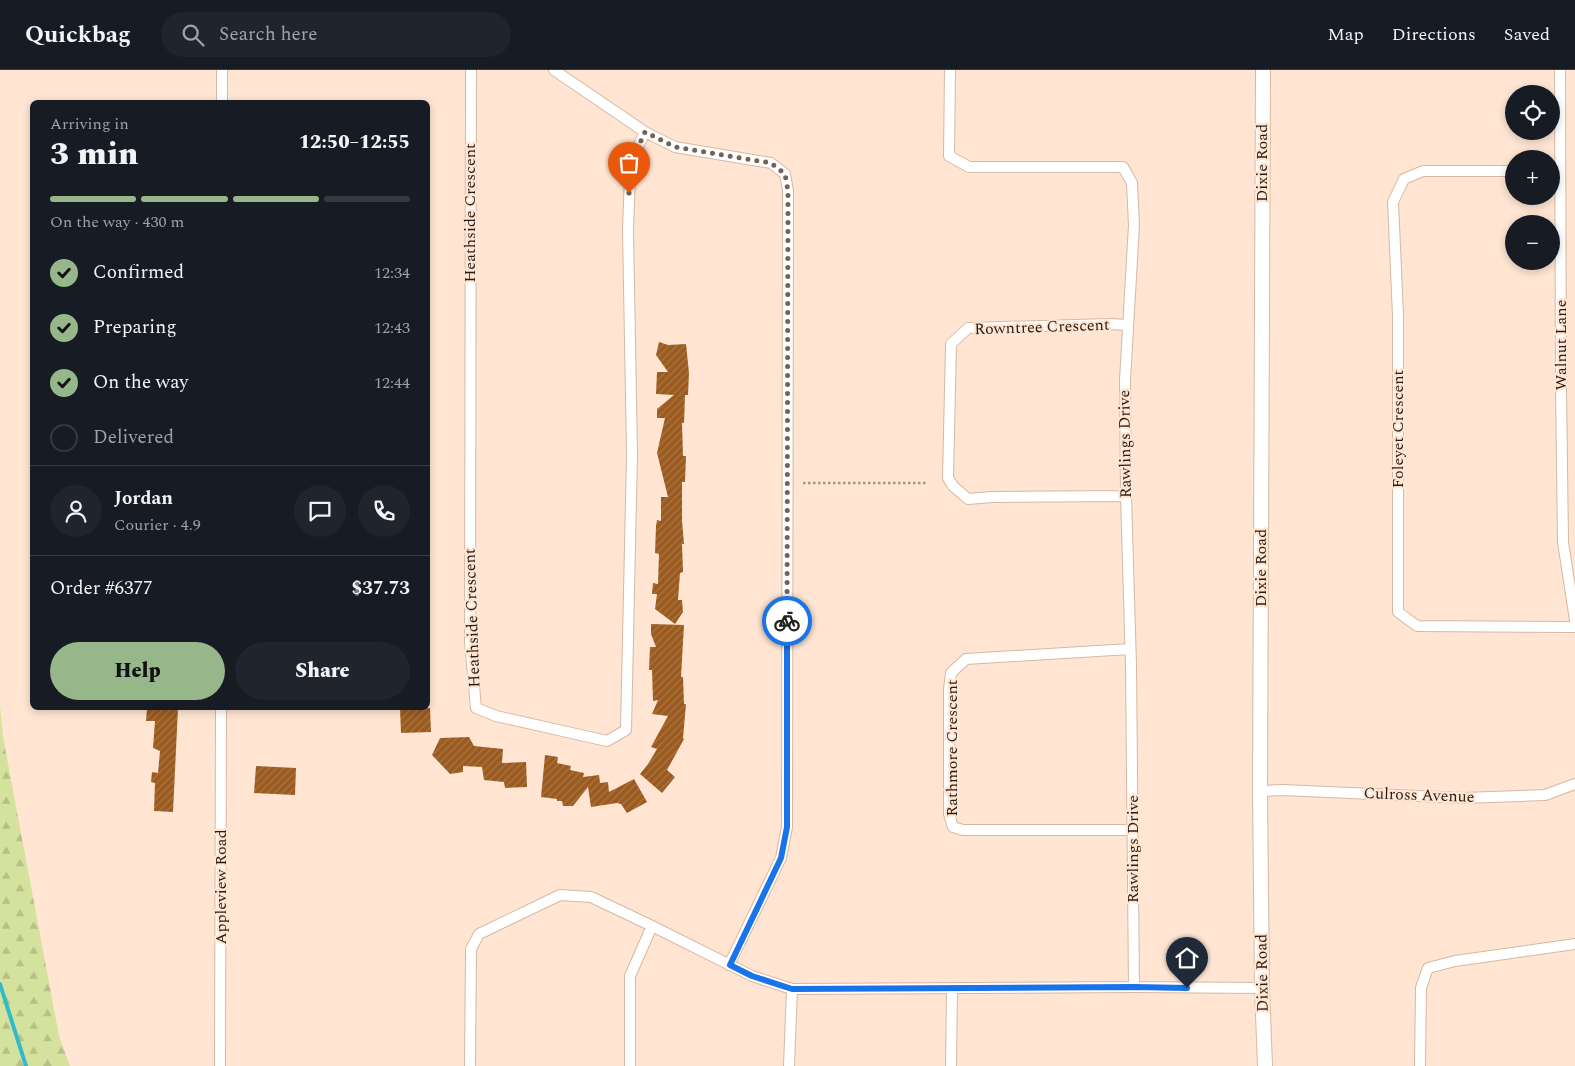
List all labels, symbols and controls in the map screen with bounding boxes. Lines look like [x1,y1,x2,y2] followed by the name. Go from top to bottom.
[161,12,511,57] search box
[25,17,131,53] text: Quickbag
[219,20,318,49] text: Search here
[179,21,207,49] icon: search
[1328,21,1364,48] text: Map
[1392,21,1476,48] text: Directions
[1504,21,1550,48] text: Saved
[1505,85,1560,270] map controls
[1505,85,1560,140] button: locate
[50,112,129,136] text: Arriving in
[1250,124,1274,202] street label: Dixie Road
[299,128,410,157] text: 12:50–12:55
[50,130,138,179] text: 3 min
[608,142,650,193] pin
[458,143,482,283] street label: Heathside Crescent
[615,149,643,177] icon: bag
[1505,150,1560,205] button: +
[50,210,184,234] text: On the way · 430 m
[1505,215,1560,270] button: −
[93,258,184,287] text: Confirmed
[50,259,78,287] icon: check
[374,261,410,285] text: 12:34
[1549,300,1573,390] street label: Walnut Lane
[93,313,177,342] text: Preparing
[974,313,1110,341] street label: Rowntree Crescent
[50,314,78,342] icon: check
[374,316,410,340] text: 12:43
[93,368,189,397] text: On the way
[50,369,78,397] icon: check
[1386,369,1410,488] street label: Foleyet Crescent
[374,371,410,395] text: 12:44
[1112,390,1138,498] street label: Rawlings Drive
[93,423,174,452] text: Delivered
[114,484,173,513] text: Jordan
[50,485,102,537] button: person
[294,485,346,537] button: chat
[358,485,410,537] button: phone
[114,513,201,537] text: Courier · 4.9
[1249,529,1273,607] street label: Dixie Road
[458,548,486,688] street label: Heathside Crescent
[50,574,153,603] text: Order #6377
[352,574,410,603] text: $37.73
[762,596,812,646] courier
[773,607,801,635] icon: bike
[50,642,225,700] button: Help
[235,642,410,700] button: Share
[940,679,964,817] street label: Rathmore Crescent
[1363,781,1475,809] street label: Culross Avenue
[1121,795,1145,903] street label: Rawlings Drive
[209,829,233,945] street label: Appleview Road
[1249,934,1275,1012] street label: Dixie Road
[1166,937,1208,988] pin
[1173,944,1201,972] icon: home

